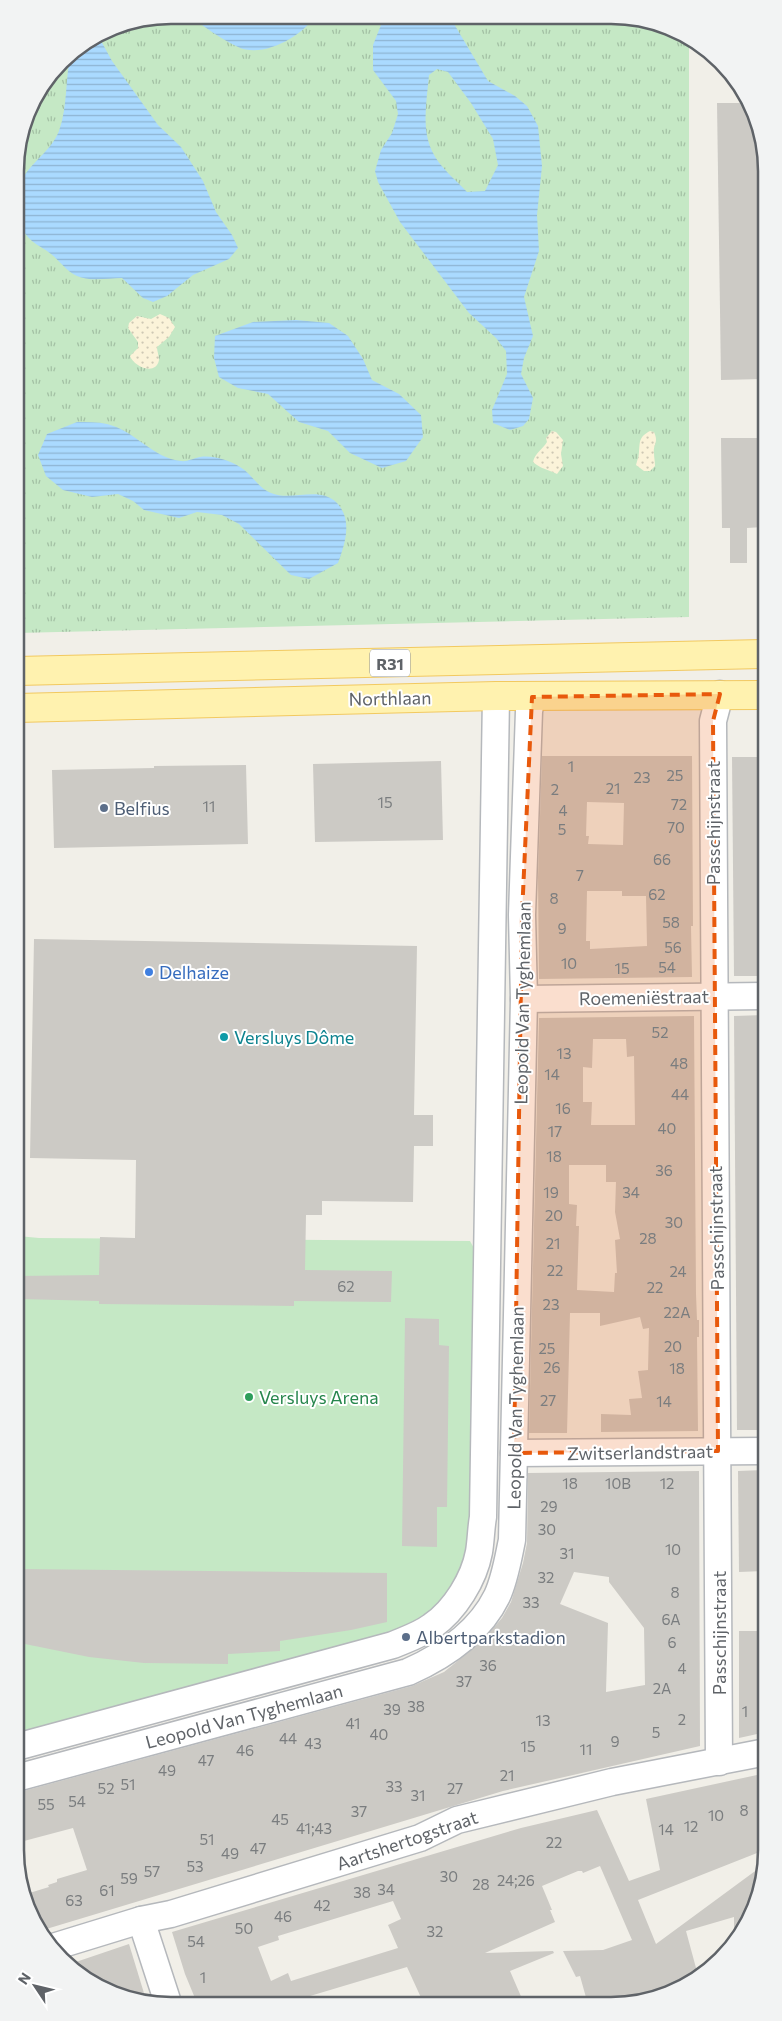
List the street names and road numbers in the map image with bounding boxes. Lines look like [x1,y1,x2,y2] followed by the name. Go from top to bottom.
[370,650,410,676] road number: R31
[348,686,432,710] street label: Northlaan
[702,761,724,885] street label: Passchijnstraat
[509,901,535,1105] street label: Leopold Van Tyghemlaan
[579,985,709,1009] street label: Roemeniëstraat
[704,1166,728,1290] street label: Passchijnstraat
[502,1306,528,1510] street label: Leopold Van Tyghemlaan
[567,1440,713,1464] street label: Zwitserlandstraat
[708,1571,730,1695] street label: Passchijnstraat
[143,1679,345,1753] street label: Leopold Van Tyghemlaan
[333,1806,481,1874] street label: Aartshertogstraat

